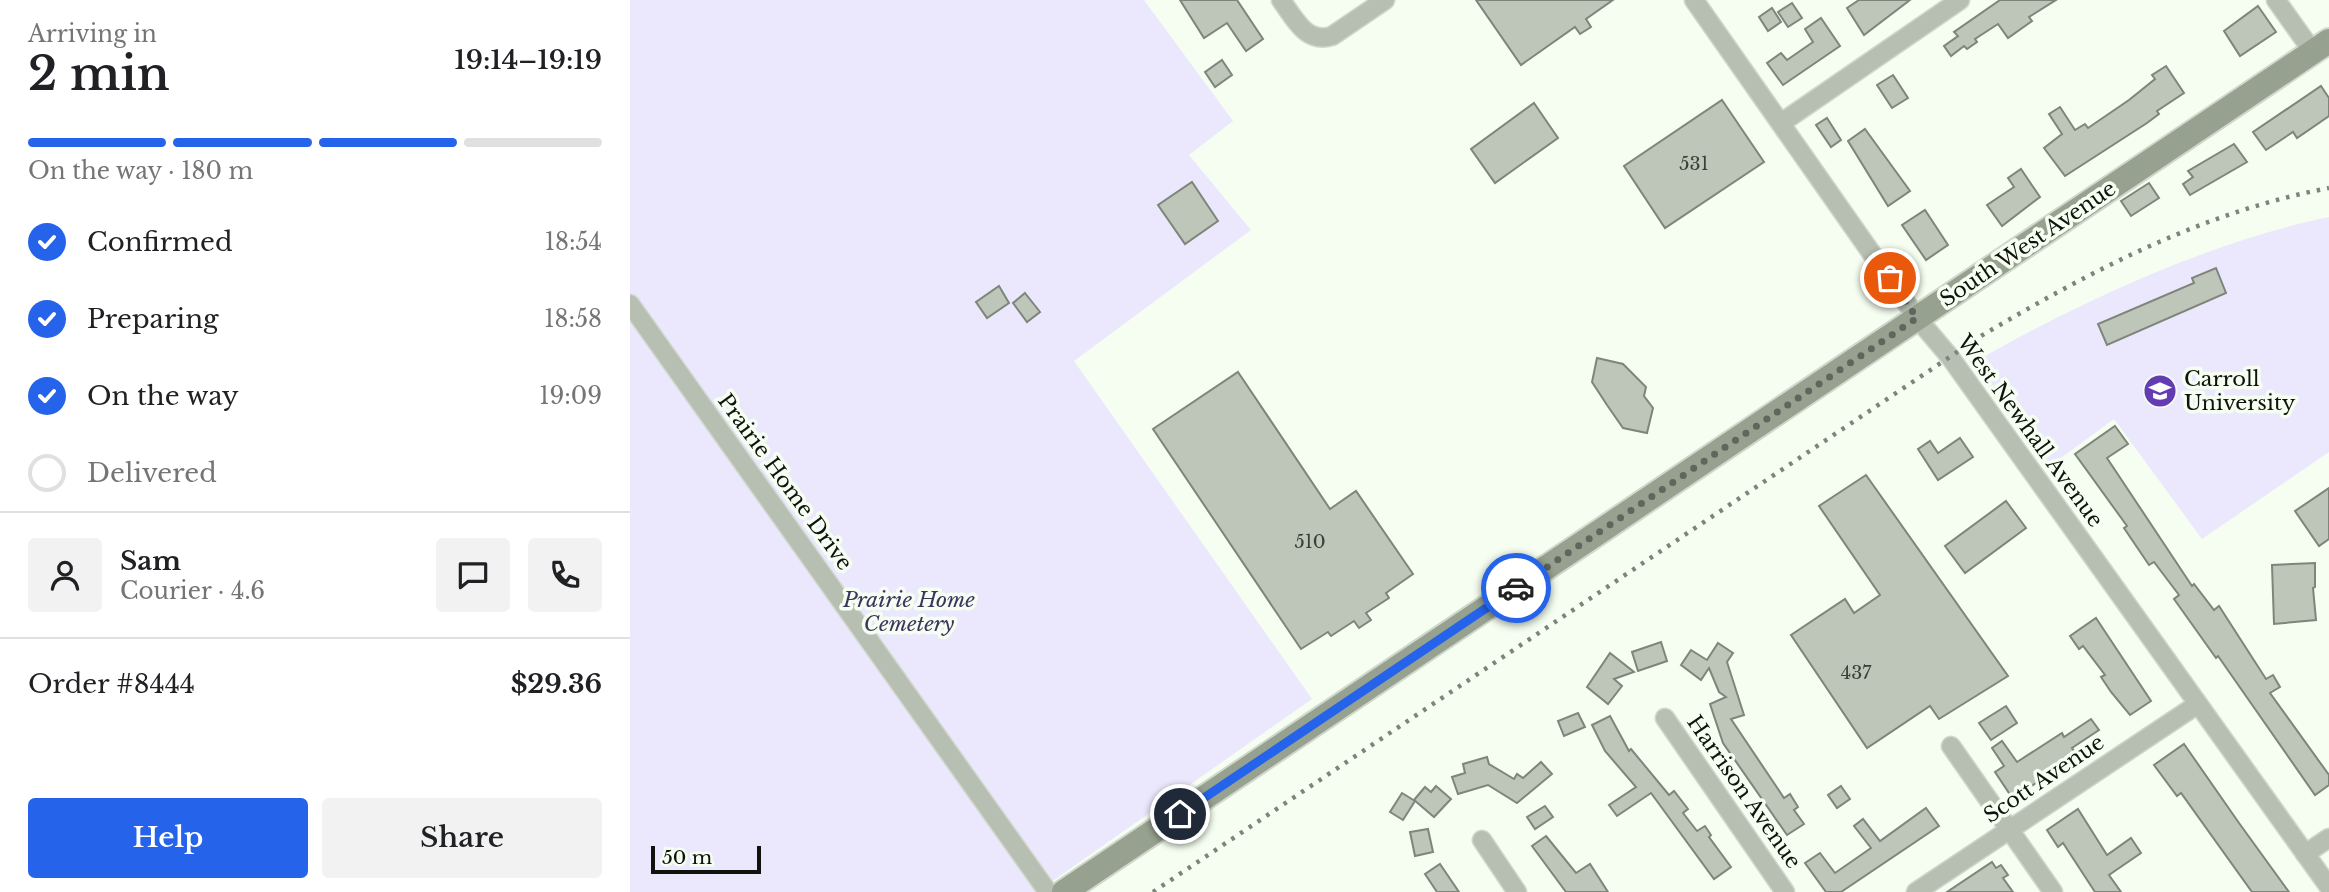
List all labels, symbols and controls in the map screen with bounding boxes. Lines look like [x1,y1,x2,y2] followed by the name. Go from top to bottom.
[28,20,157,48] text: Arriving in
[454,44,602,76] text: 19:14–19:19
[28,45,170,102] text: 2 min
[1679,153,1709,175] house number: 531
[28,157,253,185] text: On the way · 180 m
[1935,175,2121,313] street label: South West Avenue
[28,223,66,261] icon: check
[87,226,232,258] text: Confirmed
[545,228,602,256] text: 18:54
[1860,248,1920,308] pin
[1871,259,1909,297] icon: bag
[28,300,66,338] icon: check
[87,303,219,335] text: Preparing
[544,305,602,333] text: 18:58
[1951,329,2109,532] street label: West Newhall Avenue
[2184,366,2296,416] place label: Carroll University
[2141,372,2179,410] school or university icon: Carroll University
[28,377,66,415] icon: check
[87,380,239,412] text: On the way
[539,382,602,410] text: 19:09
[712,389,858,575] street label: Prairie Home Drive
[87,457,217,489] text: Delivered
[1294,531,1326,553] house number: 510
[28,538,102,612] button: person
[436,538,510,612] button: chat
[528,538,602,612] button: phone
[120,545,181,577] text: Sam
[1481,553,1551,623] courier
[1497,569,1535,607] icon: car
[120,577,265,605] text: Courier · 4.6
[842,587,975,637] park label: Prairie Home Cemetery
[1841,662,1872,684] house number: 437
[28,668,195,700] text: Order #8444
[511,668,602,700] text: $29.36
[1681,710,1807,874] street label: Harrison Avenue
[1979,729,2109,829] street label: Scott Avenue
[1150,784,1210,844] pin
[1161,795,1199,833] icon: home
[28,798,308,878] button: Help
[322,798,602,878] button: Share
[651,843,761,875] scale bar
[662,846,712,869] text: 50 m

